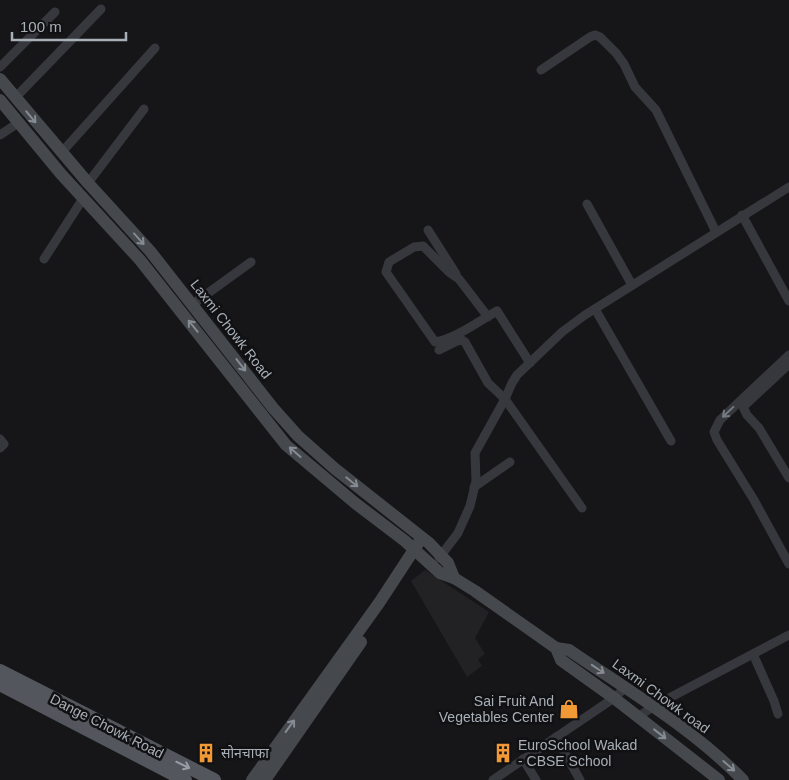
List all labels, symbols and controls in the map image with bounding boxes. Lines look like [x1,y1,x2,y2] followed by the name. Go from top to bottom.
[12,10,126,42] scale bar
[20,18,62,35] text: 100 m
[26,110,37,123] one-way arrow
[133,232,145,245] one-way arrow
[187,276,275,382] street label: Laxmi Chowk Road
[188,320,199,333] one-way arrow
[235,358,246,371] one-way arrow
[722,406,734,418] one-way arrow
[289,447,302,458] one-way arrow
[345,477,358,488] one-way arrow
[609,655,713,737] street label: Laxmi Chowk road
[591,664,605,674] one-way arrow
[48,690,166,762] street label: Dange Chowk Road
[439,693,554,725] place label: Sai Fruit And Vegetables Center
[558,698,580,720] shop icon: Sai Fruit And Vegetables Center
[285,719,295,733] one-way arrow
[653,729,667,739] one-way arrow
[518,737,637,769] place label: EuroSchool Wakad - CBSE School
[195,742,217,764] building icon: सोनचाफा
[492,742,514,764] building icon: EuroSchool Wakad - CBSE School
[221,745,269,761] place label: सोनचाफा
[176,760,191,770] one-way arrow
[722,760,735,772] one-way arrow

